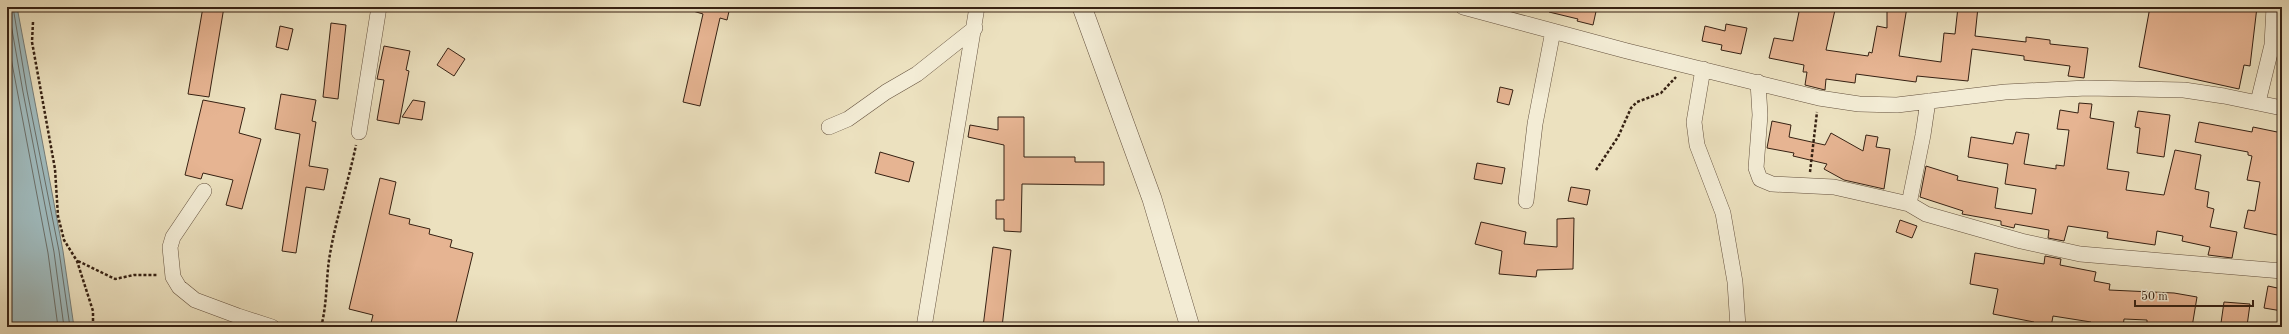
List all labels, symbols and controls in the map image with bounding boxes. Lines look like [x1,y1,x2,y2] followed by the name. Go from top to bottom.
[2135,282,2253,308] scale bar
[2141,290,2168,303] text: 50 m

